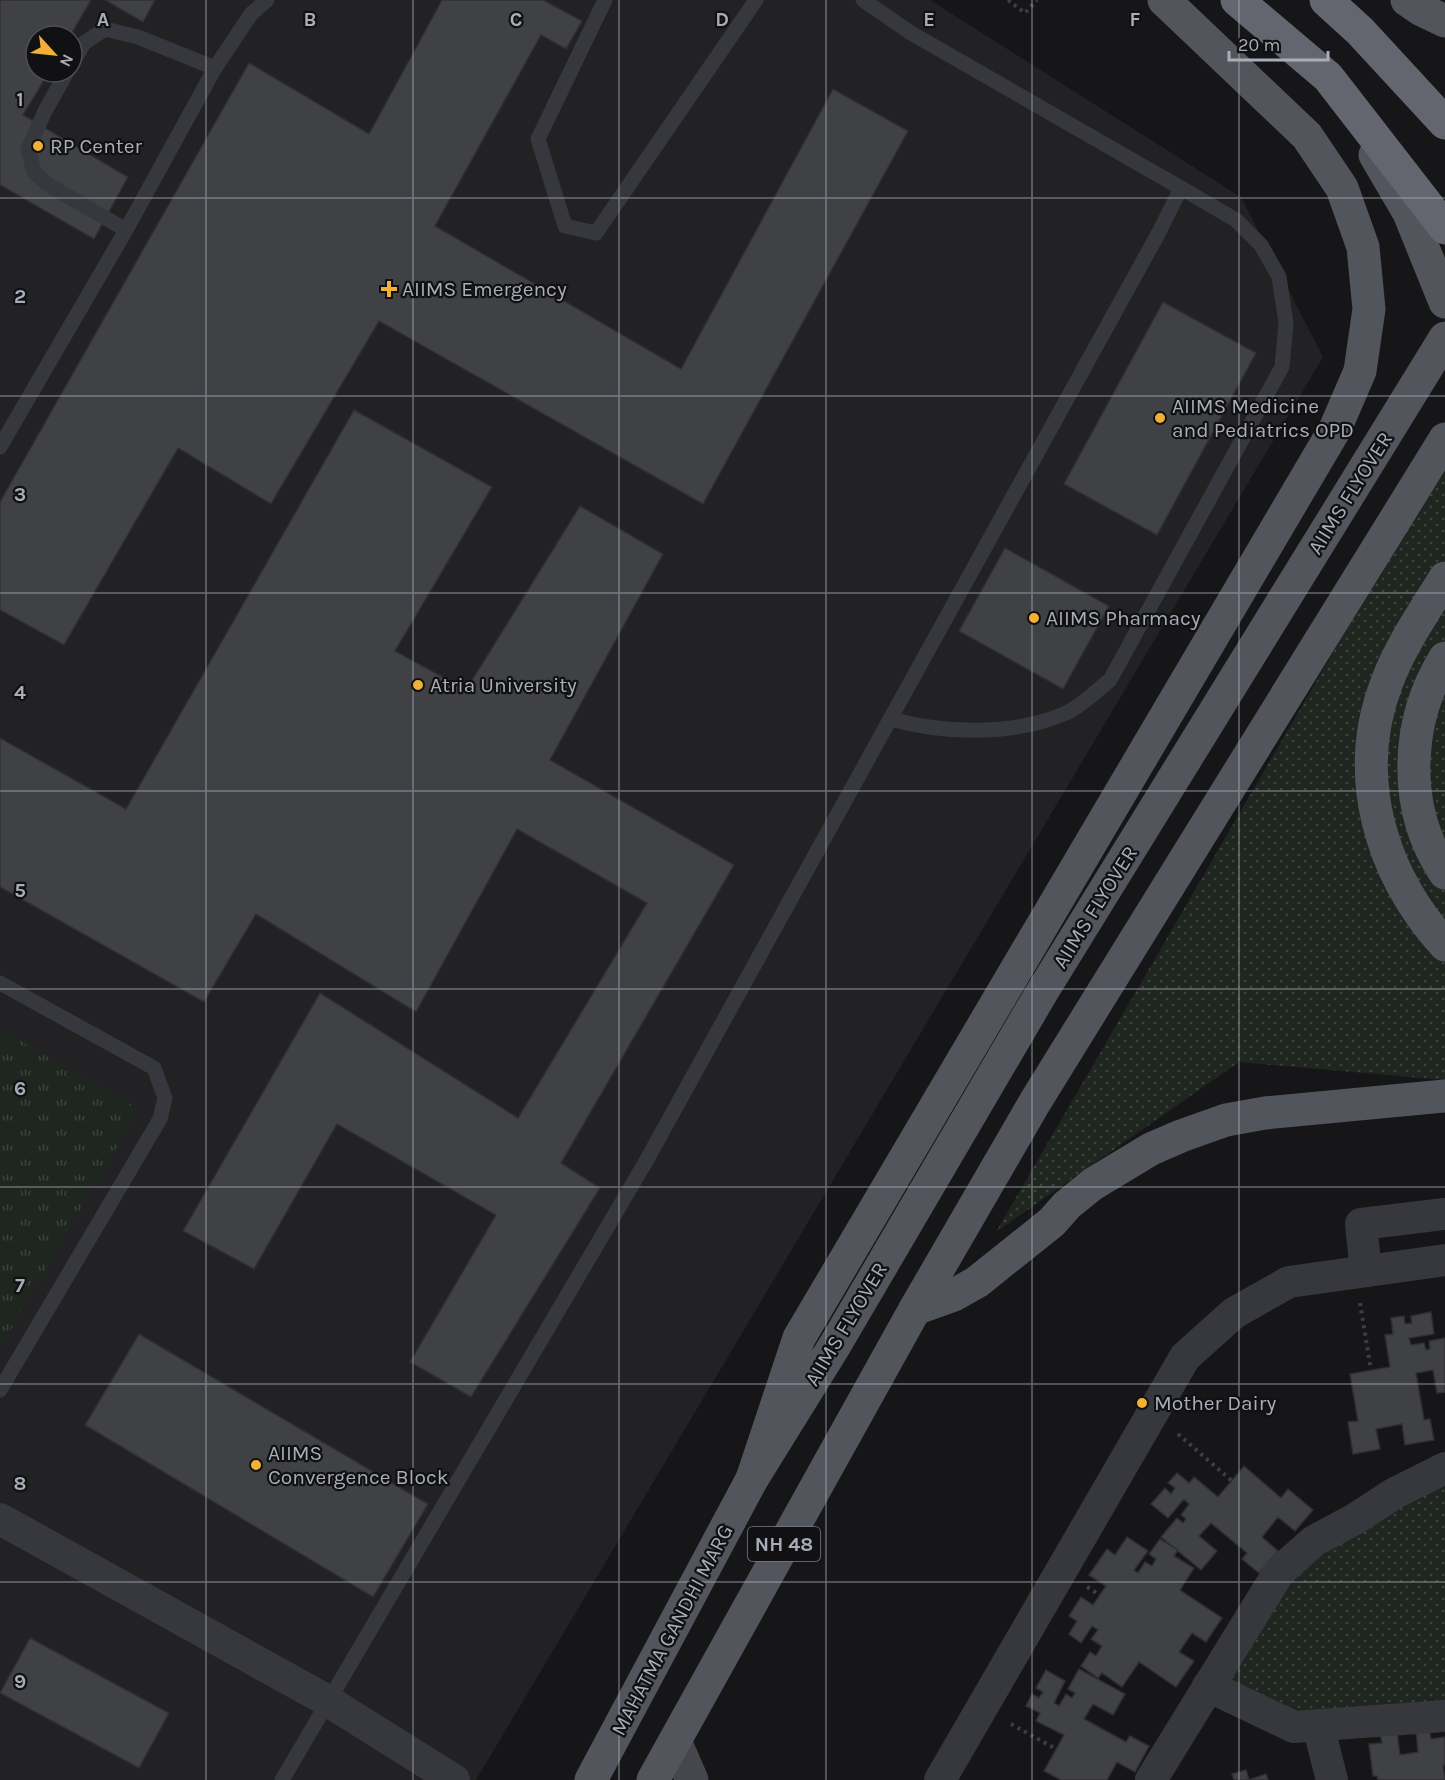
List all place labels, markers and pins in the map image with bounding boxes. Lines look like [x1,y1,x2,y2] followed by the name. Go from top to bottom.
[50,134,142,158] place label: RP Center
[31,139,45,153] marker: RP Center
[402,277,567,301] place label: AIIMS Emergency
[380,280,398,298] marker: AIIMS Emergency
[1172,394,1354,442] place label: AIIMS Medicine and Pediatrics OPD
[1153,411,1167,425] marker: AIIMS Medicine and Pediatrics OPD
[1046,606,1201,630] place label: AIIMS Pharmacy
[1027,611,1041,625] marker: AIIMS Pharmacy
[430,673,577,697] place label: Atria University
[411,678,425,692] marker: Atria University
[1154,1391,1276,1415] place label: Mother Dairy
[1135,1396,1149,1410] marker: Mother Dairy
[268,1441,449,1489] place label: AIIMS Convergence Block
[249,1458,263,1472] marker: AIIMS Convergence Block

